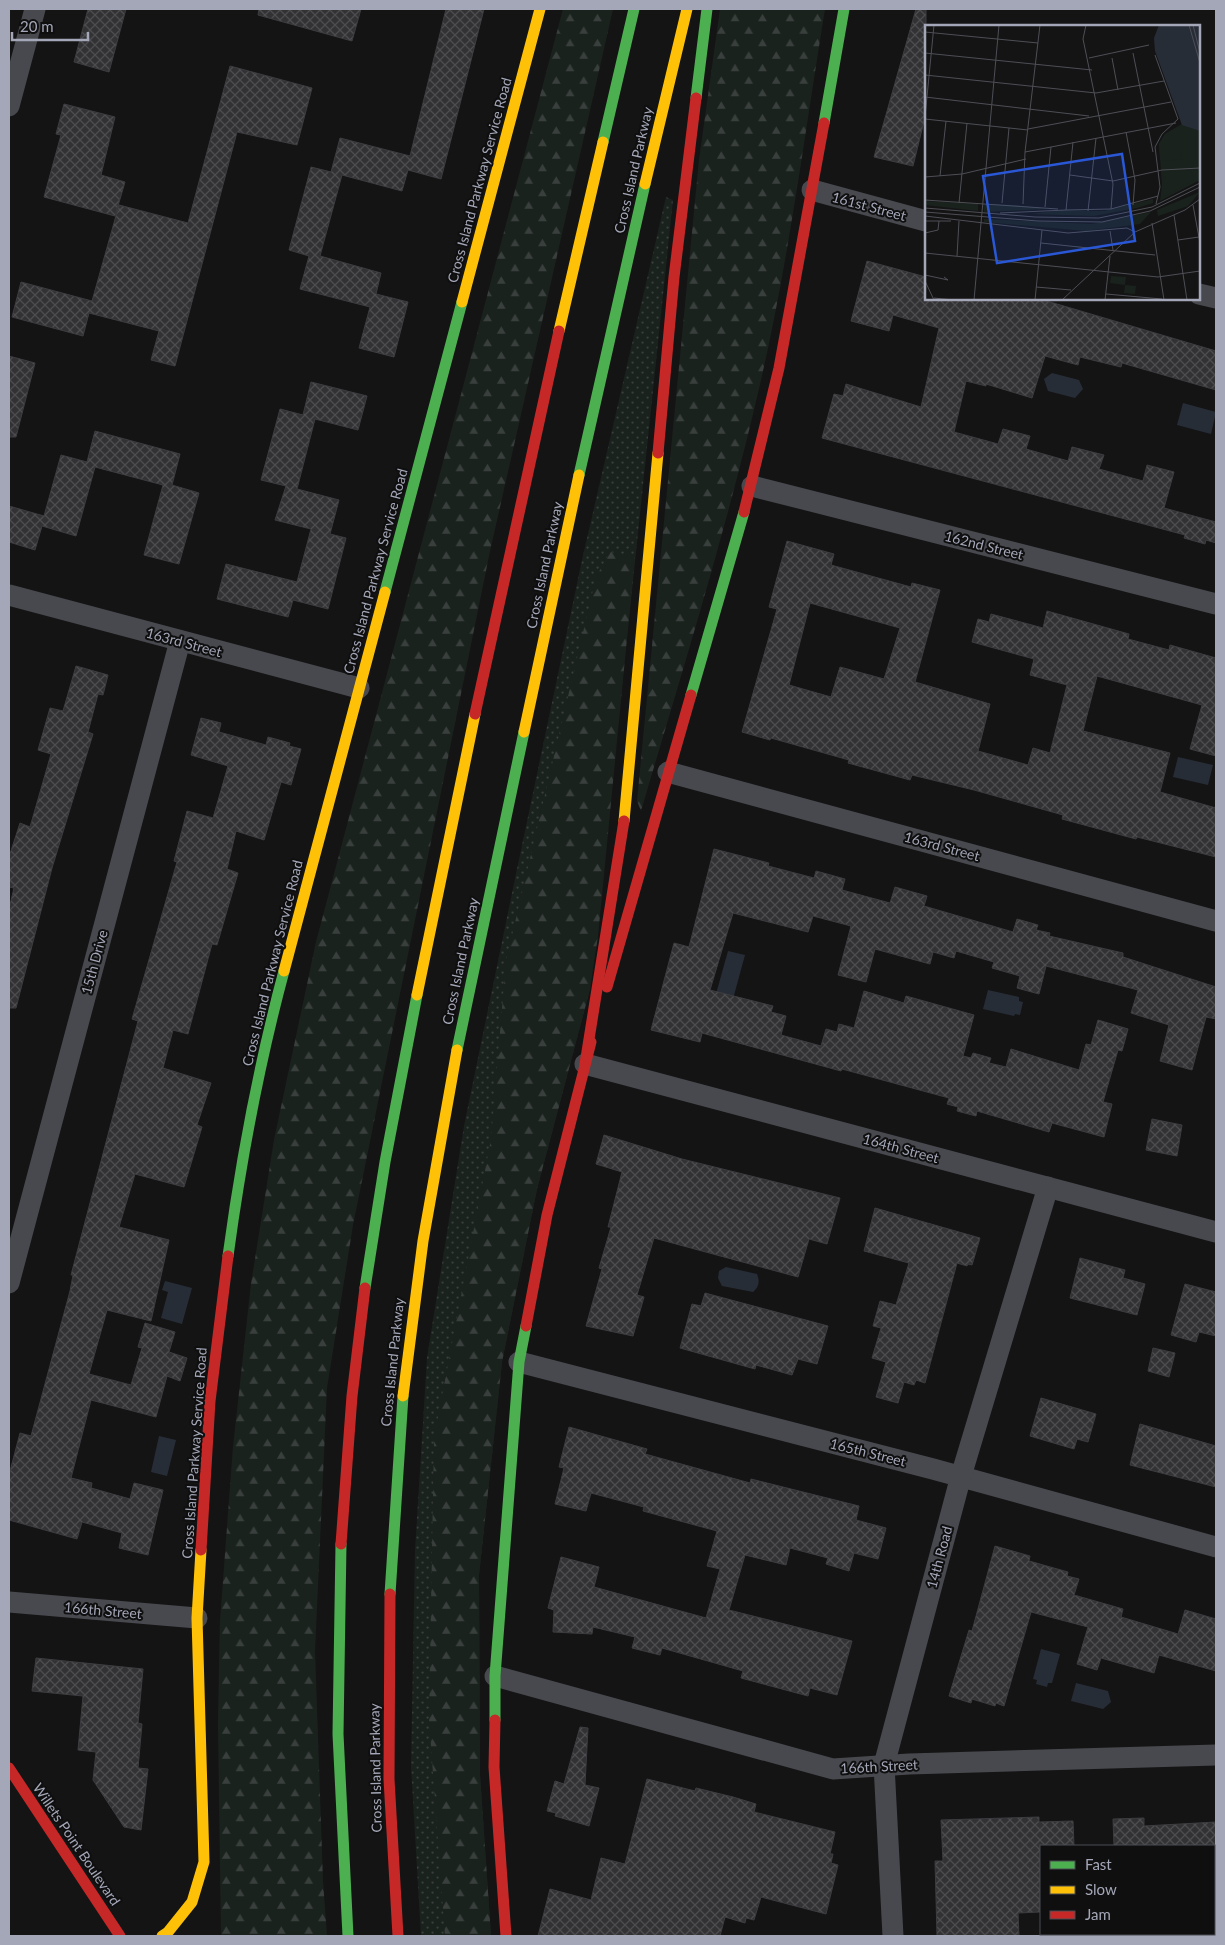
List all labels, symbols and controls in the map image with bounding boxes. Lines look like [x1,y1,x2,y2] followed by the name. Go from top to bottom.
[12,10,89,42] scale bar
[20,17,54,35] text: 20 m
[925,25,1200,300] inset map
[443,76,515,284] street label: Cross Island Parkway Service Road
[610,104,656,235] street label: Cross Island Parkway
[830,188,908,224] street label: 161st Street
[339,467,411,675] street label: Cross Island Parkway Service Road
[522,499,566,630] street label: Cross Island Parkway
[943,527,1025,563] street label: 162nd Street
[144,624,224,660] street label: 163rd Street
[902,828,982,864] street label: 163rd Street
[238,858,306,1068] street label: Cross Island Parkway Service Road
[438,895,482,1026] street label: Cross Island Parkway
[77,928,111,996] street label: 15th Drive
[861,1130,941,1166] street label: 164th Street
[377,1296,407,1427] street label: Cross Island Parkway
[178,1347,210,1559] street label: Cross Island Parkway Service Road
[828,1434,908,1470] street label: 165th Street
[923,1524,955,1590] street label: 14th Road
[64,1598,142,1622] street label: 166th Street
[365,1702,385,1833] street label: Cross Island Parkway
[840,1755,918,1777] street label: 166th Street
[30,1780,124,1908] street label: Willets Point Boulevard
[1040,1845,1215,1935] legend
[1085,1855,1112,1873] text: Fast
[1085,1880,1117,1898] text: Slow
[1085,1905,1111,1923] text: Jam

